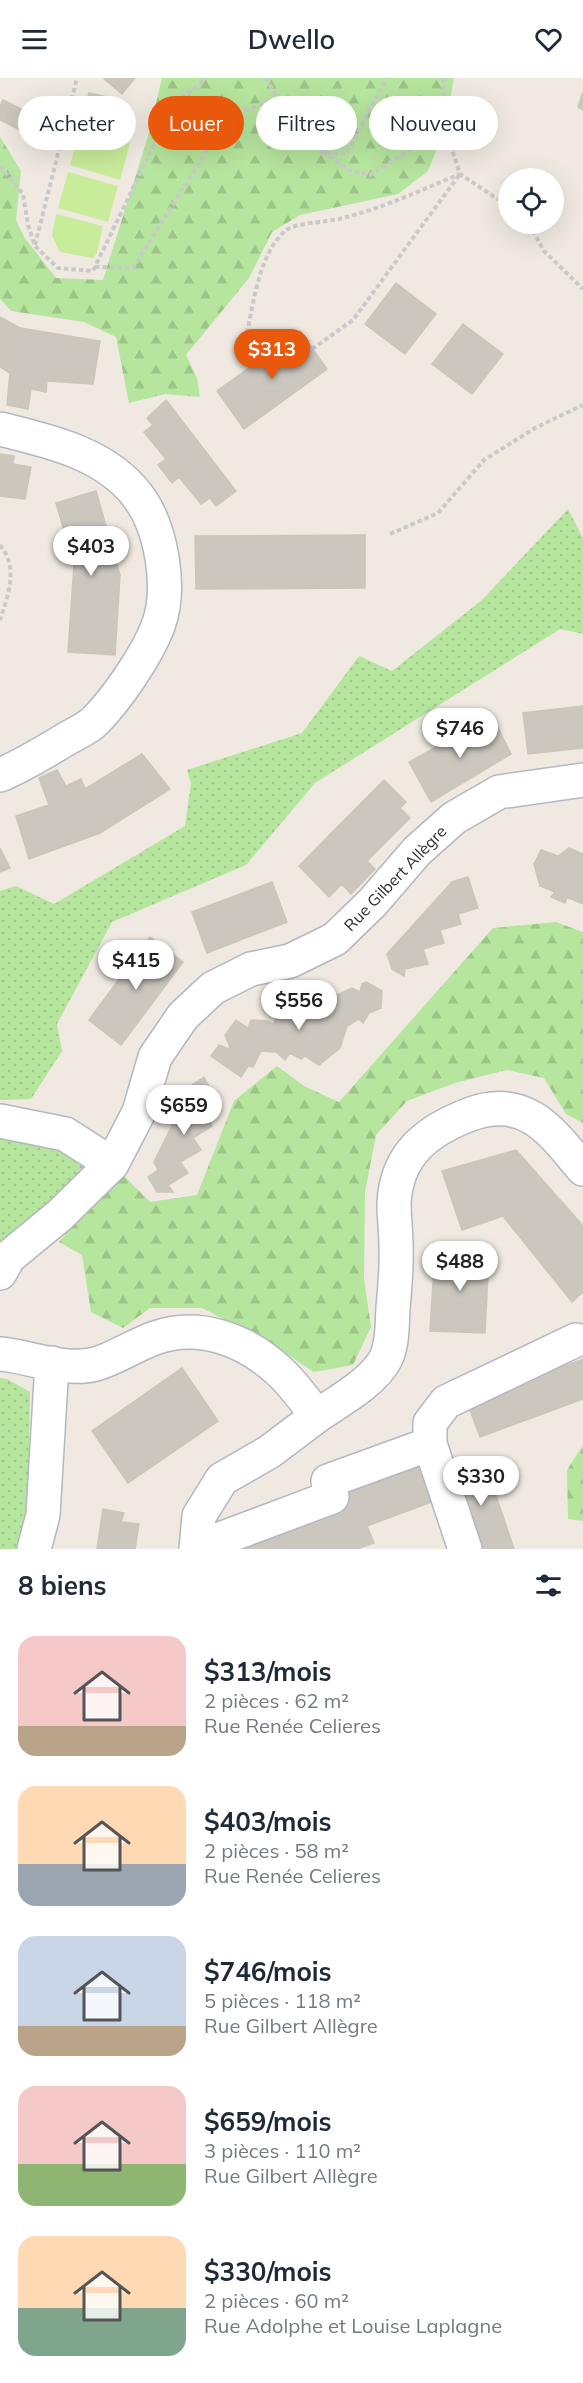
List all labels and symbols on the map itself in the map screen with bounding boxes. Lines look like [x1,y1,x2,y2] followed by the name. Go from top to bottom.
[236,329,308,380] pin: $313
[55,526,127,577] pin: $403
[424,708,496,759] pin: $746
[340,821,450,935] street label: Rue Gilbert Allègre
[100,940,172,991] pin: $415
[263,980,335,1031] pin: $556
[148,1085,220,1136] pin: $659
[424,1241,496,1292] pin: $488
[445,1456,517,1507] pin: $330

